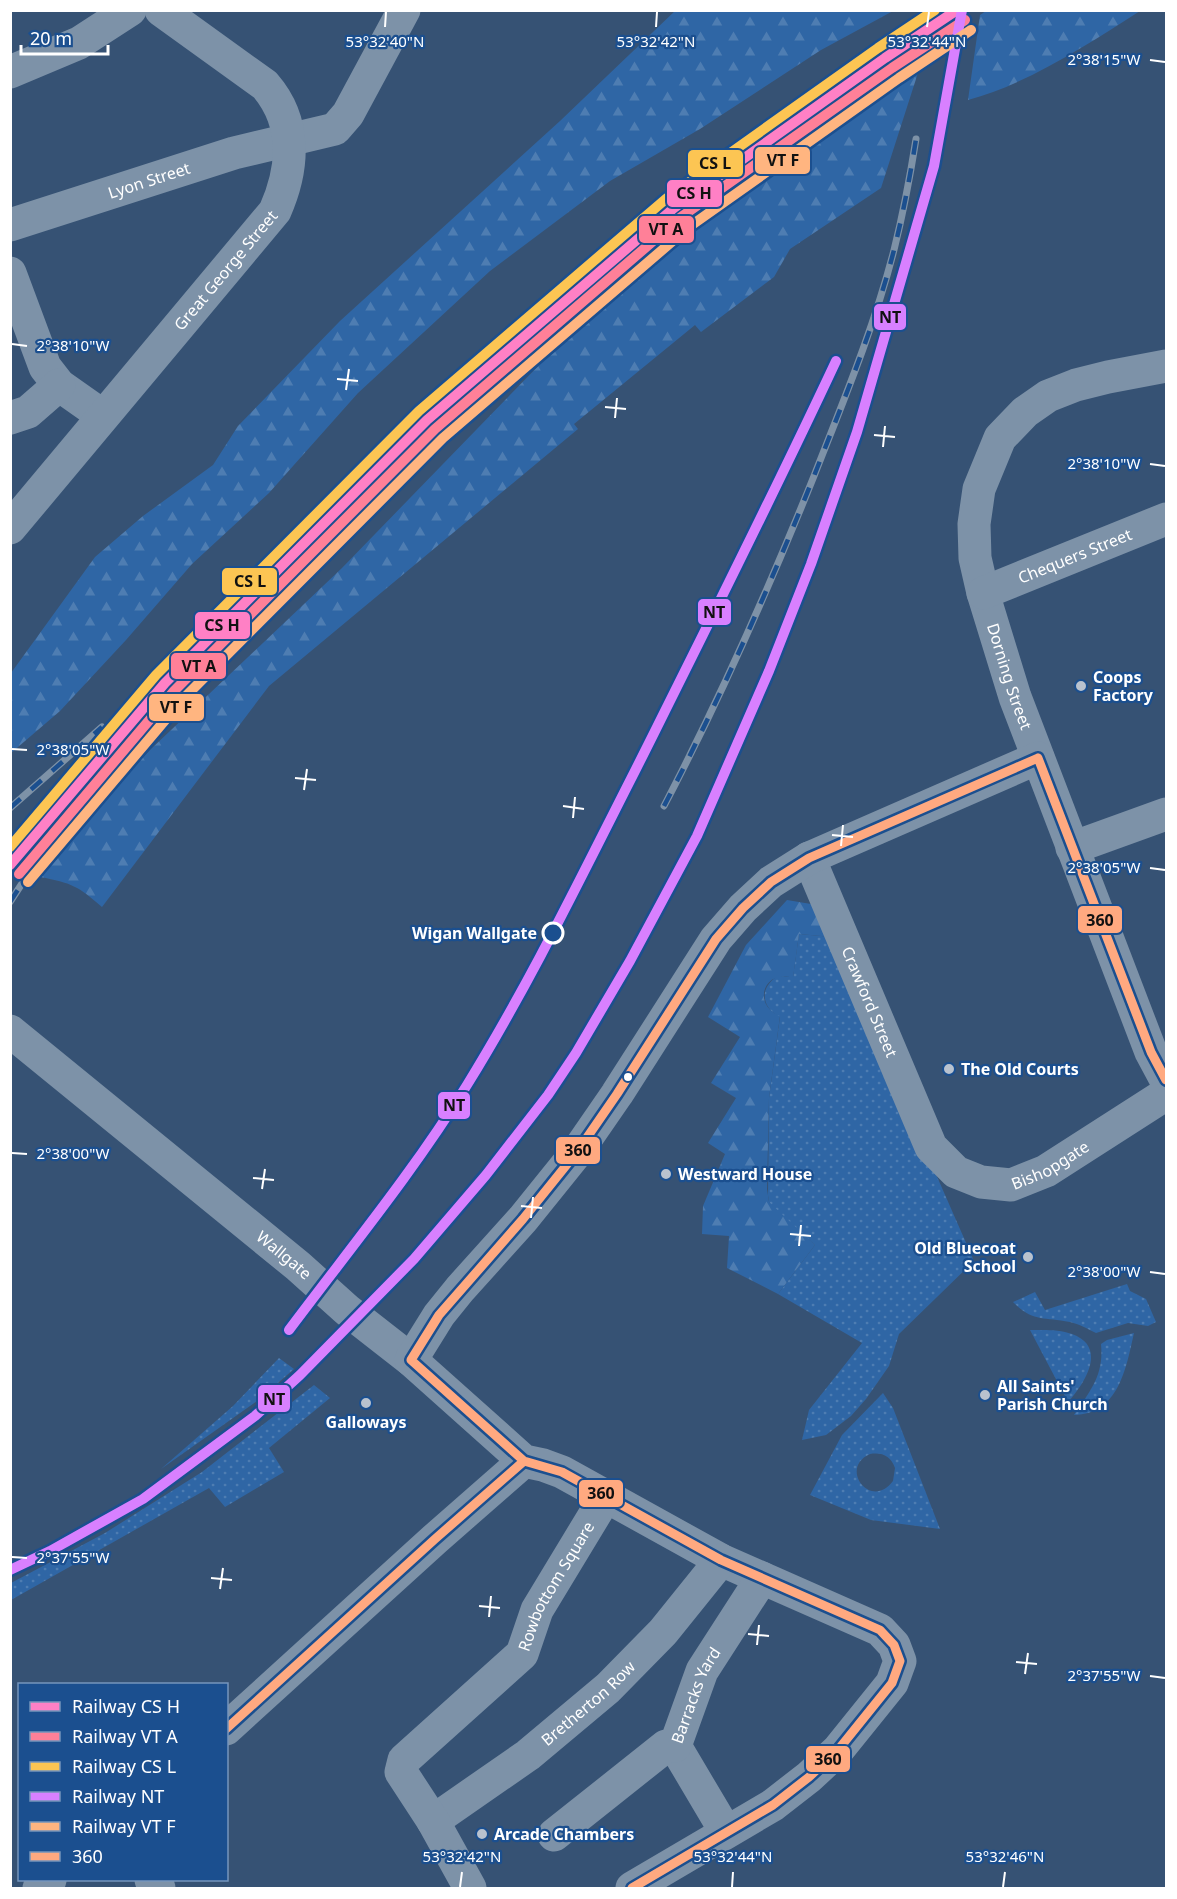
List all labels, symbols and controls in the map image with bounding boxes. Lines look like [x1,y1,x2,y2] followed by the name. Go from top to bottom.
[21,18,108,56] scale bar
[30,26,72,50] text: 20 m
[346,31,424,51] text: 53°32'40"N
[617,31,695,51] text: 53°32'42"N
[888,31,966,51] text: 53°32'44"N
[1067,49,1141,69] text: 2°38'15"W
[754,146,811,175] line badge: VT F
[687,149,744,178] line badge: CS L
[767,149,799,171] text: VT F
[699,152,731,174] text: CS L
[105,157,193,204] street label: Lyon Street
[666,179,723,208] line badge: CS H
[676,182,712,204] text: CS H
[169,205,282,335] street label: Great George Street
[638,215,695,244] line badge: VT A
[649,218,684,240] text: VT A
[873,303,907,331] line badge: NT
[879,306,901,328] text: NT
[36,335,110,355] text: 2°38'10"W
[1067,453,1141,473] text: 2°38'10"W
[1015,523,1135,589] street label: Chequers Street
[221,567,278,596] line badge: CS L
[234,570,266,592] text: CS L
[697,598,732,626] line badge: NT
[703,601,725,623] text: NT
[194,611,251,640] line badge: CS H
[204,614,240,636] text: CS H
[982,620,1037,733] street label: Dorning Street
[170,652,227,680] line badge: VT A
[182,655,217,677] text: VT A
[1093,666,1154,706] place label: Coops Factory
[1074,679,1088,693] marker: Coops Factory
[148,693,205,722] line badge: VT F
[160,696,192,718] text: VT F
[36,739,110,759] text: 2°38'05"W
[1067,857,1141,877] text: 2°38'05"W
[1077,905,1123,934] line badge: 360
[1086,909,1114,931] text: 360
[412,922,537,944] place label: Wigan Wallgate
[542,922,564,944] marker: Wigan Wallgate
[837,943,903,1061] street label: Crawford Street
[961,1058,1079,1080] place label: The Old Courts
[942,1062,956,1076] marker: The Old Courts
[622,1071,634,1083] unlabelled marker
[437,1091,471,1120] line badge: NT
[443,1094,465,1116] text: NT
[1008,1135,1093,1195] street label: Bishopgate
[555,1136,601,1165] line badge: 360
[564,1139,592,1161] text: 360
[36,1143,110,1163] text: 2°38'00"W
[678,1163,812,1185] place label: Westward House
[659,1167,673,1181] marker: Westward House
[252,1226,317,1284] street label: Wallgate
[914,1237,1016,1277] place label: Old Bluecoat School
[1021,1250,1035,1264] marker: Old Bluecoat School
[1067,1261,1141,1281] text: 2°38'00"W
[997,1375,1108,1415] place label: All Saints' Parish Church
[257,1384,291,1413] line badge: NT
[263,1388,285,1410] text: NT
[978,1388,992,1402] marker: All Saints' Parish Church
[359,1396,373,1410] marker: Galloways
[326,1411,406,1433] place label: Galloways
[578,1479,624,1508] line badge: 360
[587,1482,615,1504] text: 360
[513,1517,599,1654] street label: Rowbottom Square
[36,1547,110,1567] text: 2°37'55"W
[666,1643,726,1746] street label: Barracks Yard
[536,1656,640,1751] street label: Bretherton Row
[1067,1665,1141,1685] text: 2°37'55"W
[18,1683,228,1881] legend
[72,1694,180,1718] text: Railway CS H
[72,1724,178,1748] text: Railway VT A
[805,1745,851,1773] line badge: 360
[814,1748,842,1770] text: 360
[72,1754,176,1778] text: Railway CS L
[72,1784,164,1808] text: Railway NT
[72,1814,176,1838] text: Railway VT F
[494,1823,634,1845] place label: Arcade Chambers
[475,1827,489,1841] marker: Arcade Chambers
[72,1844,103,1868] text: 360
[423,1846,501,1866] text: 53°32'42"N
[694,1846,772,1866] text: 53°32'44"N
[966,1846,1044,1866] text: 53°32'46"N

